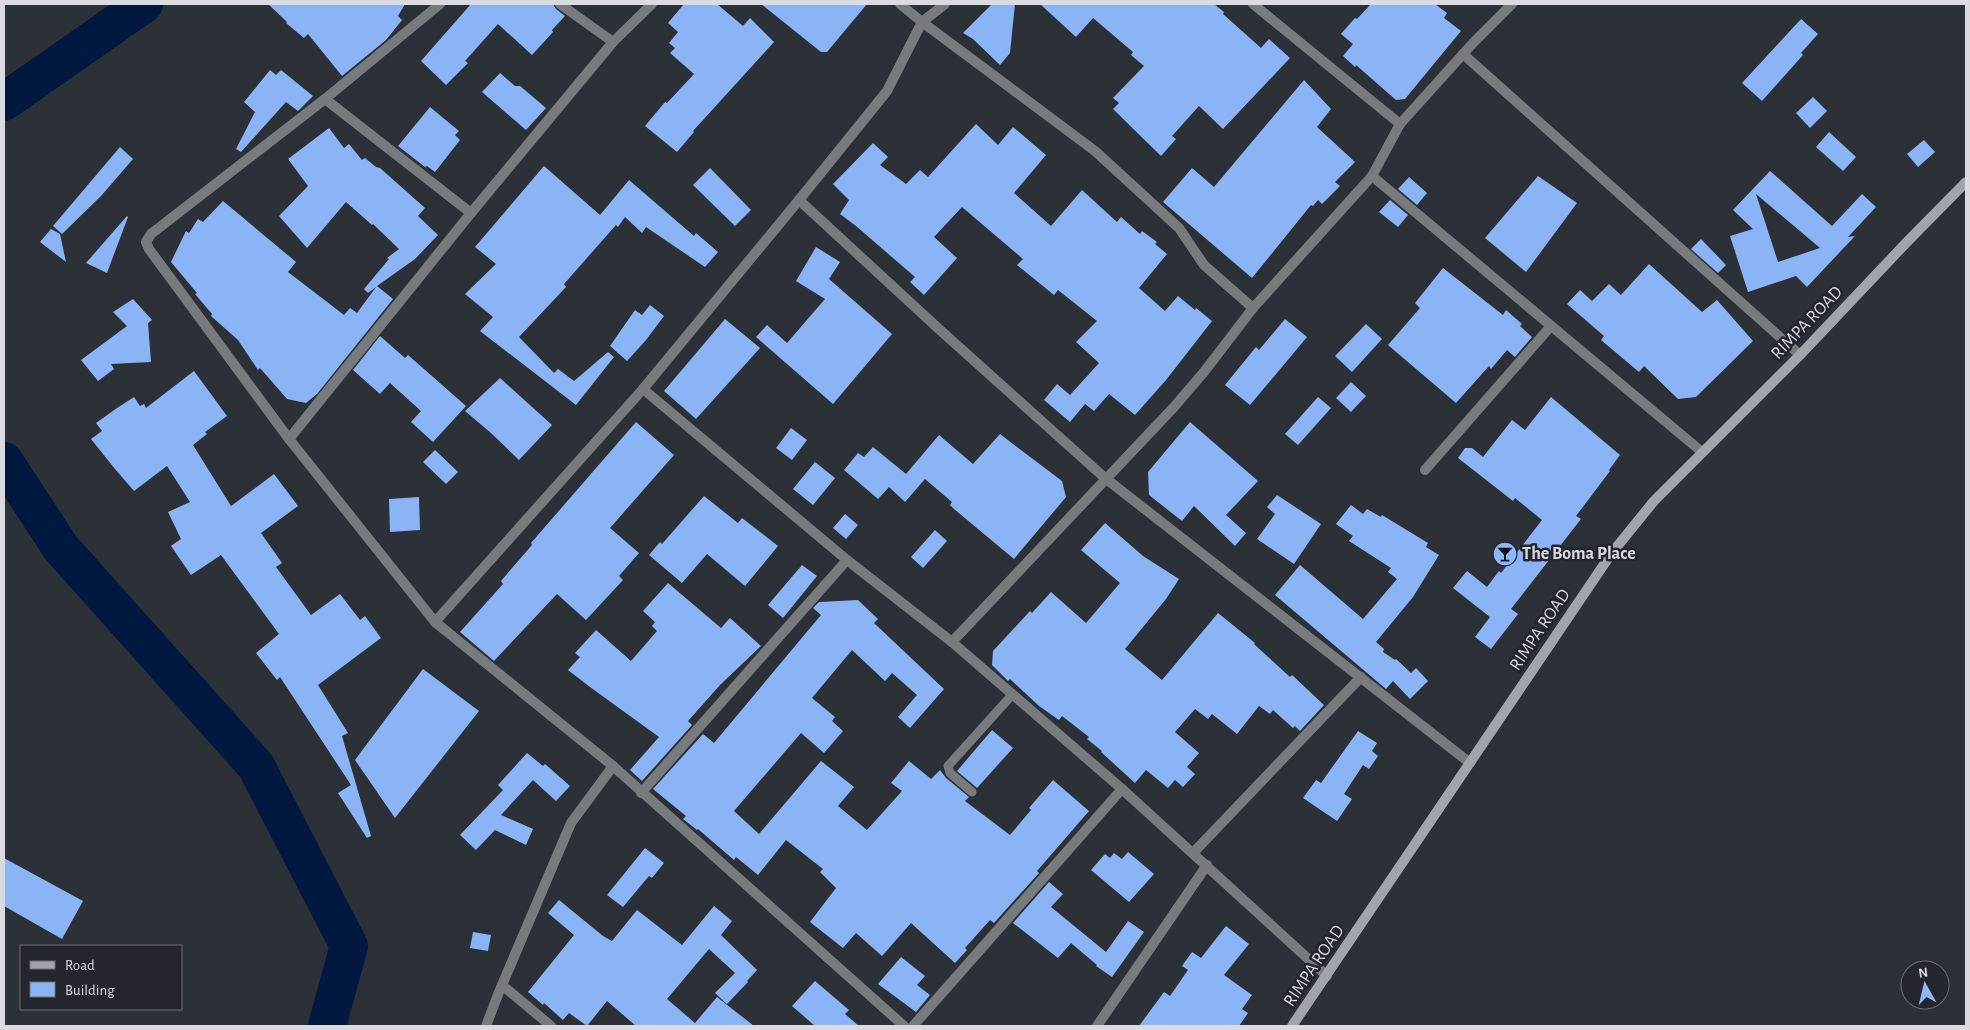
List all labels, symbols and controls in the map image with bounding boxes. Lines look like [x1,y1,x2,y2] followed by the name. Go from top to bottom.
[1768,283,1846,363] street label: RIMPA ROAD
[1492,541,1518,567] bar icon: The Boma Place
[1522,545,1636,563] place label: The Boma Place
[1506,586,1574,674] street label: RIMPA ROAD
[1280,922,1348,1010] street label: RIMPA ROAD
[20,945,182,1010] legend
[65,958,95,973] text: Road
[1900,960,1950,1010] north arrow
[1918,966,1929,981] text: N
[65,983,115,998] text: Building

